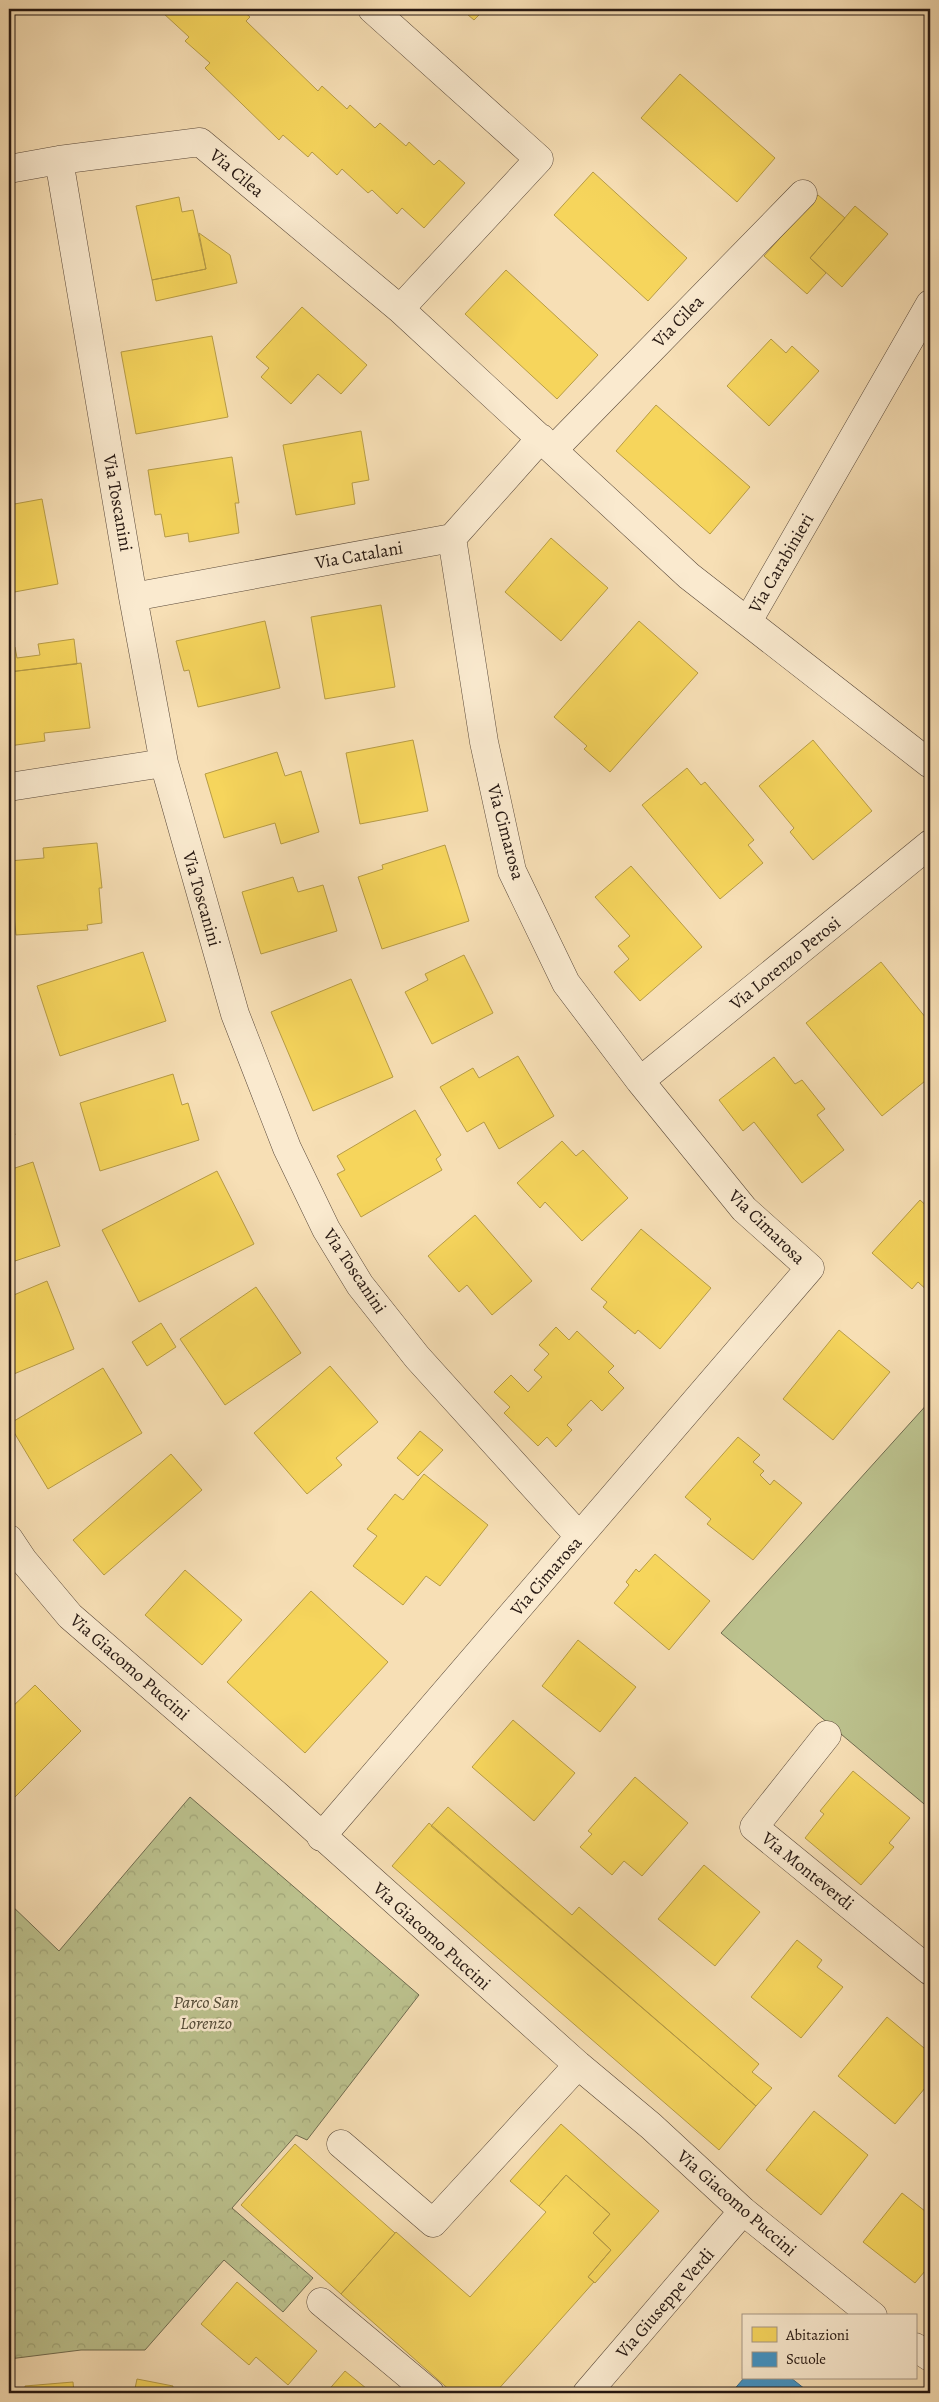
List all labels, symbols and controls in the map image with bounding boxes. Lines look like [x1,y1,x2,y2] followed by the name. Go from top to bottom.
[204,143,270,203] street label: Via Cilea
[646,289,709,353] street label: Via Cilea
[98,452,138,553] street label: Via Toscanini
[742,509,819,618] street label: Via Carabinieri
[312,535,405,575] street label: Via Catalani
[481,781,530,883] street label: Via Cimarosa
[177,848,227,949] street label: Via Toscanini
[724,911,845,1016] street label: Via Lorenzo Perosi
[723,1184,811,1270] street label: Via Cimarosa
[317,1223,392,1318] street label: Via Toscanini
[504,1531,588,1622] street label: Via Cimarosa
[64,1608,195,1726] street label: Via Giacomo Puccini
[756,1826,859,1916] street label: Via Monteverdi
[367,1876,496,1995] street label: Via Giacomo Puccini
[173,1990,239,2035] park label: Parco San Lorenzo
[671,2144,802,2262] street label: Via Giacomo Puccini
[610,2243,720,2364] street label: Via Giuseppe Verdi
[742,2314,916,2380] legend
[785,2325,849,2345] text: Abitazioni
[786,2349,826,2369] text: Scuole

